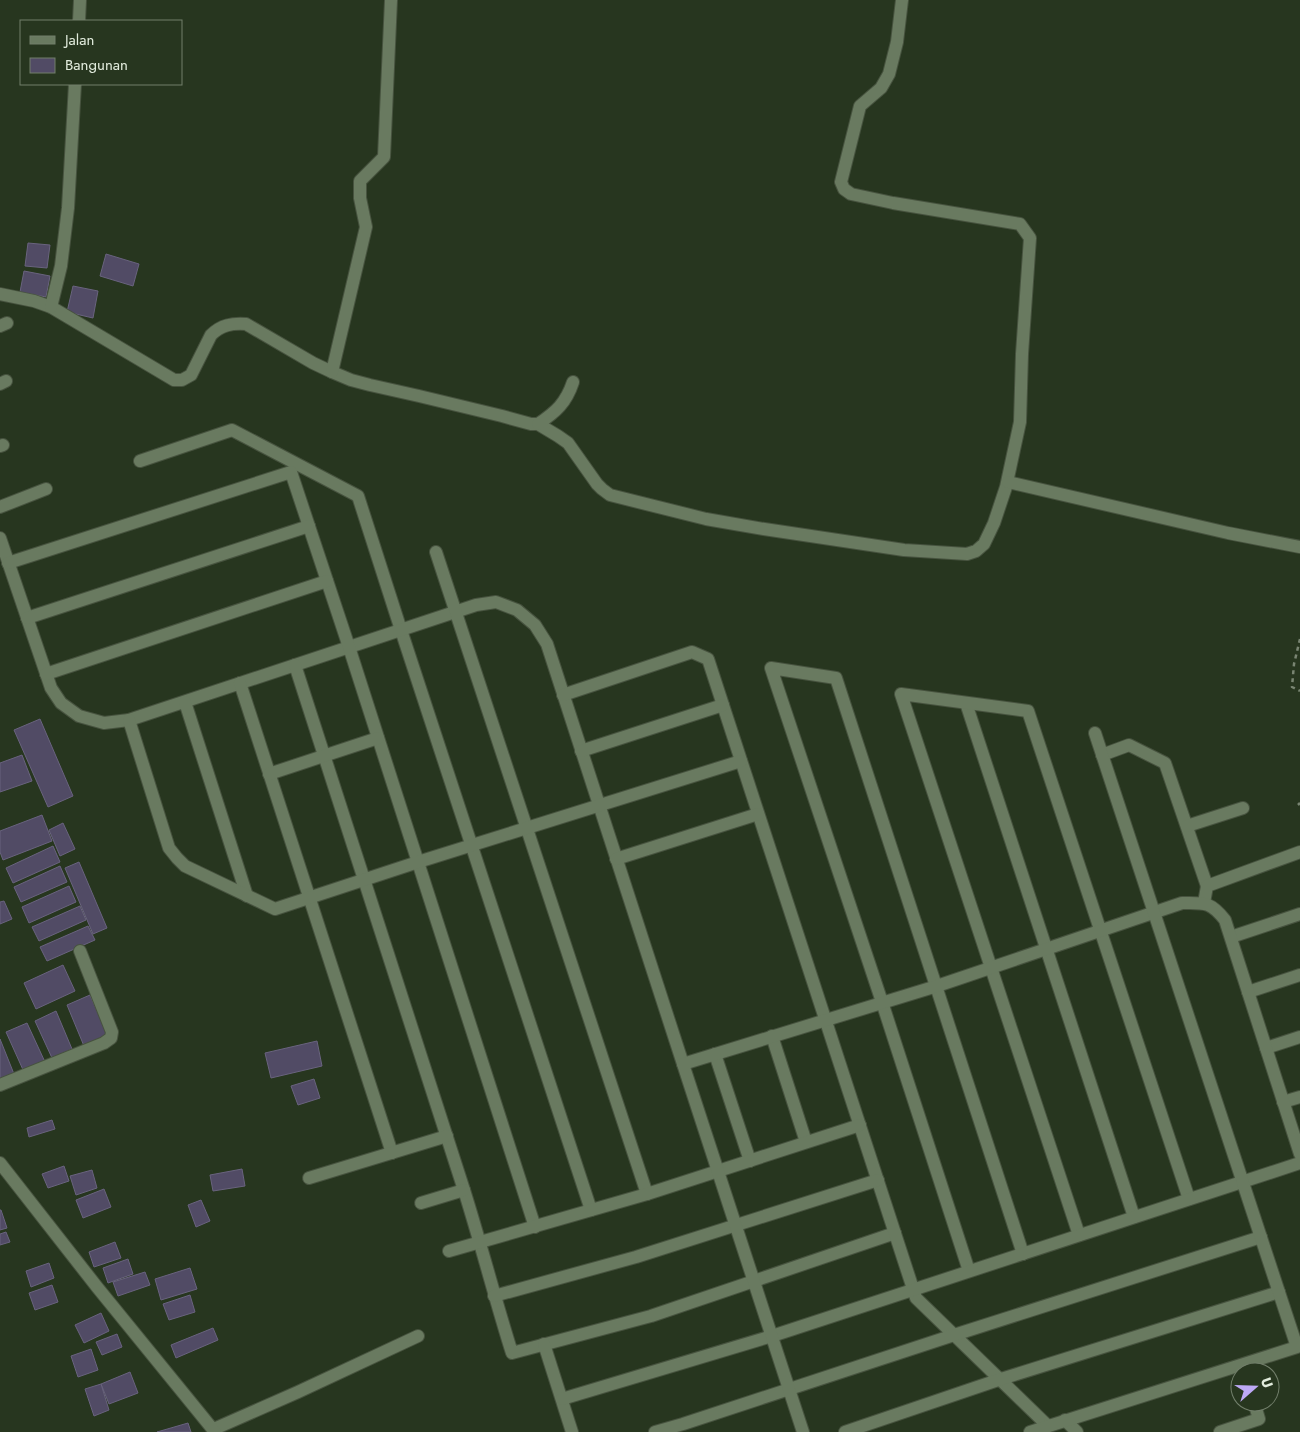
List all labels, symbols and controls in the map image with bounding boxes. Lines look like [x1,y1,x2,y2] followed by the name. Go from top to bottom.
[20,20,182,85] legend
[63,29,94,51] text: Jalan
[65,54,128,76] text: Bangunan
[1230,1362,1280,1412] north arrow
[1256,1375,1278,1391] text: U

